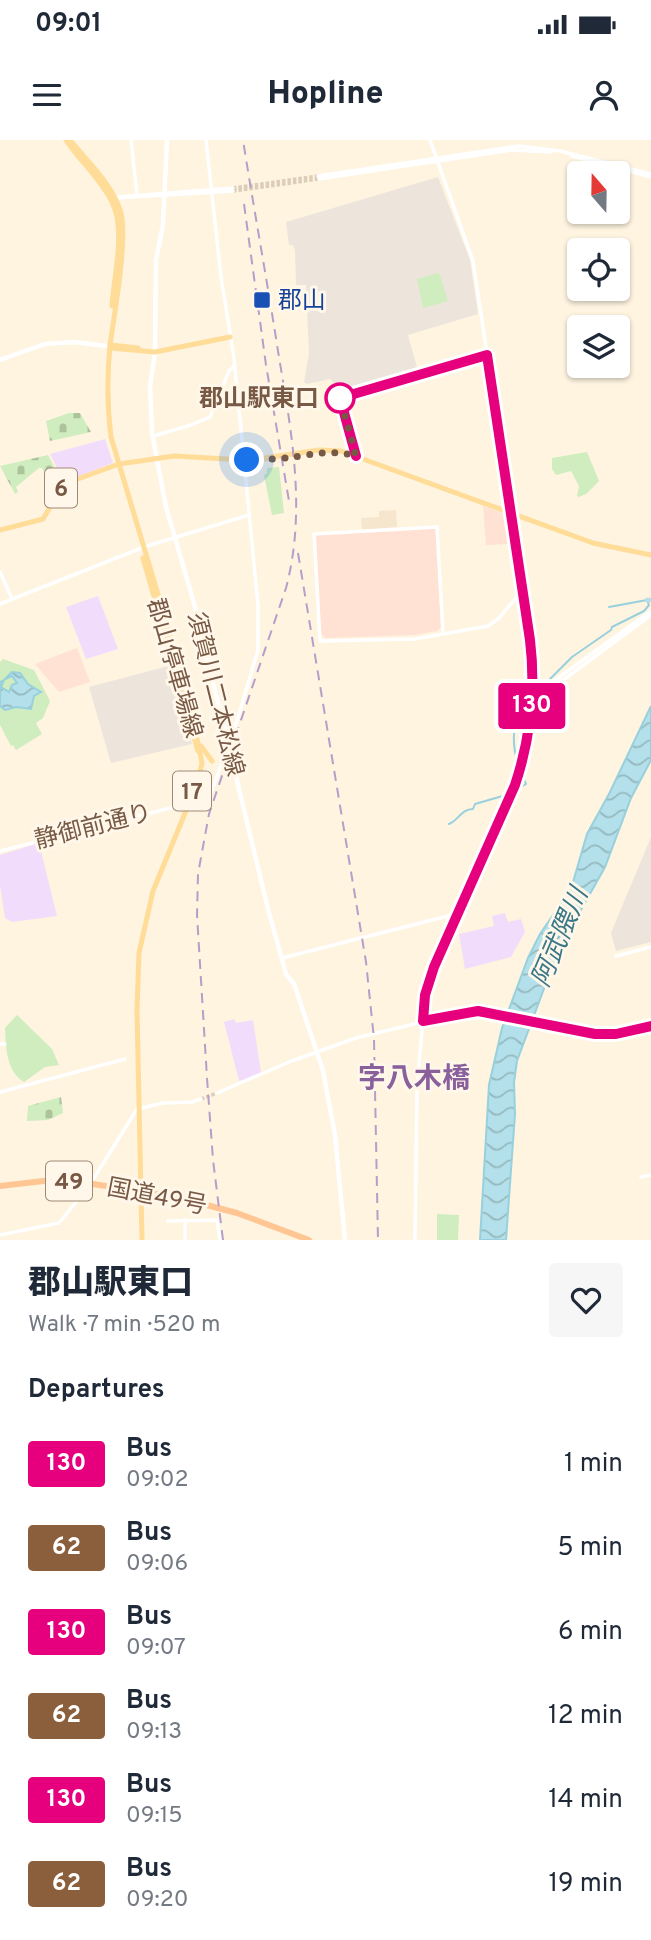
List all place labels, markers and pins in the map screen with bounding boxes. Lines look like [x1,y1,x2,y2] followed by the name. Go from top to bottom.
[278,287,326,317] place label: 郡山
[252,290,272,310] marker: 郡山
[325,383,355,413] marker: 郡山駅東口
[199,385,319,415] place label: 郡山駅東口

